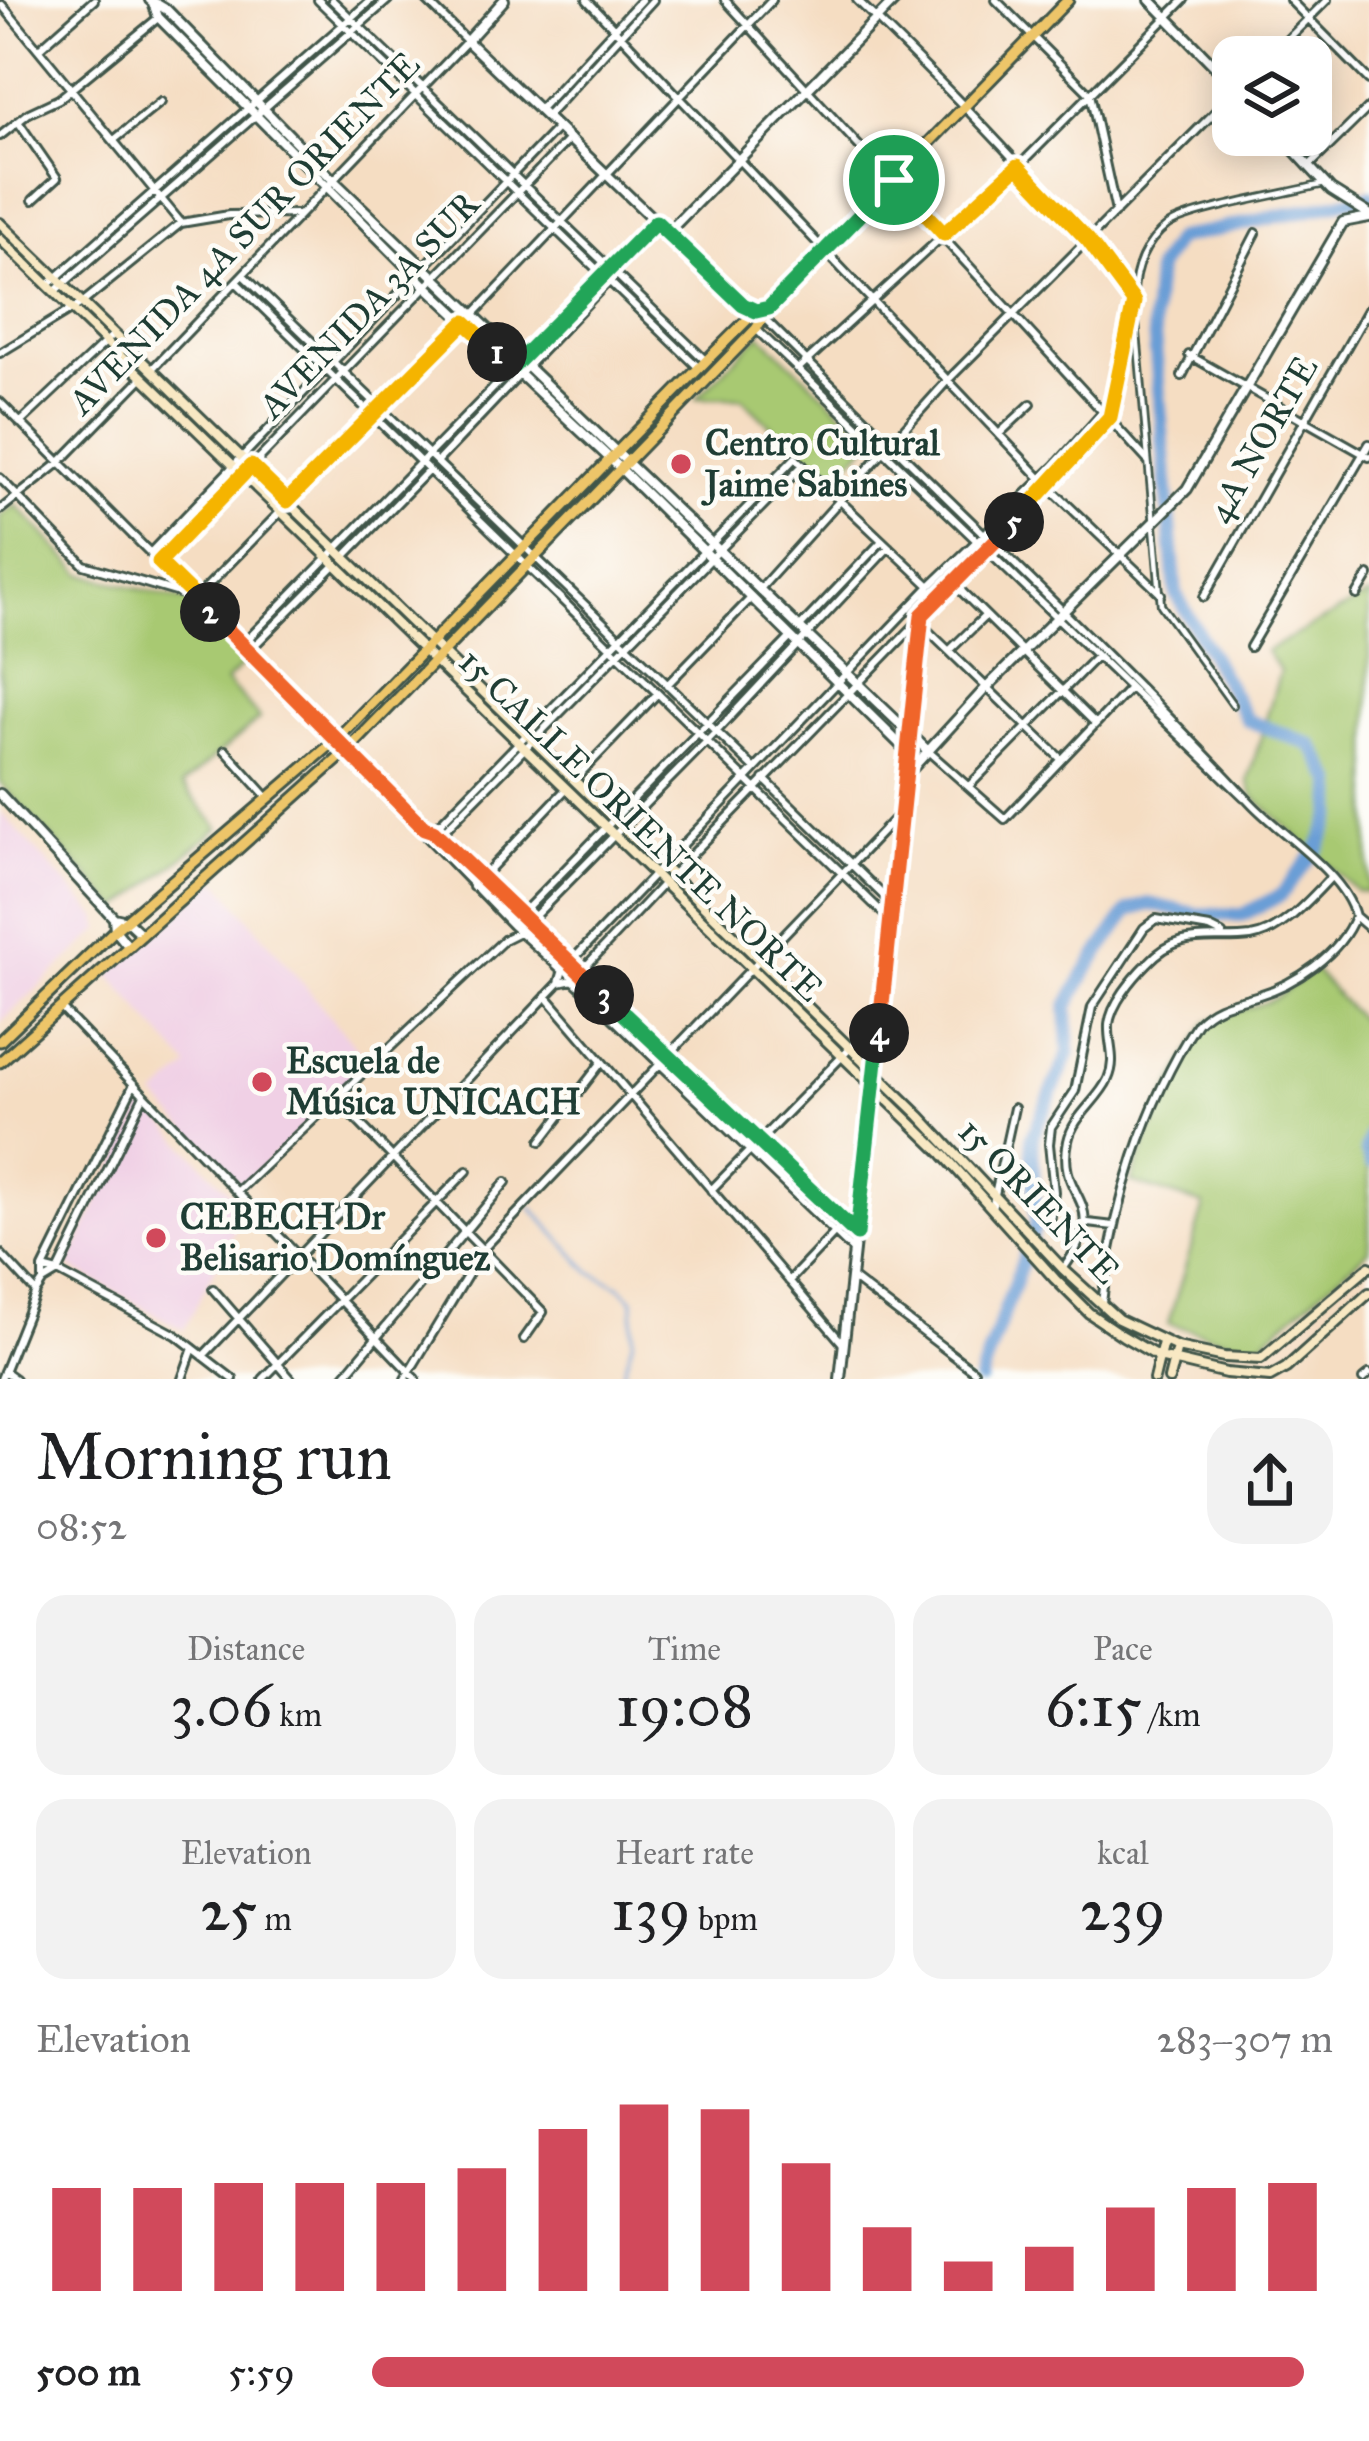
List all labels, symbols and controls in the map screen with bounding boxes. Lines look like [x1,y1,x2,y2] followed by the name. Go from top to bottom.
[1212,36,1332,156] map controls
[1212,36,1332,156] button: layers
[58,43,429,425] street label: AVENIDA 4A SUR ORIENTE
[843,129,945,231] pin
[861,147,927,213] icon: arrive
[248,181,490,429] street label: AVENIDA 3A SUR
[467,322,527,382] pin: 1
[490,332,504,372] text: 1
[1197,348,1327,530] street label: 4A NORTE
[701,421,941,506] place label: Centro Cultural Jaime Sabines
[668,451,694,477] marker: Centro Cultural Jaime Sabines
[984,492,1044,552] pin: 5
[1006,502,1022,542] text: 5
[180,582,240,642] pin: 2
[202,592,218,632] text: 2
[450,639,832,1011] street label: 15 CALLE ORIENTE NORTE
[574,965,634,1025] pin: 3
[597,975,611,1015] text: 3
[849,1003,909,1063] pin: 4
[870,1013,888,1053] text: 4
[286,1039,581,1124] place label: Escuela de Música UNICACH
[249,1069,275,1095] marker: Escuela de Música UNICACH
[949,1109,1129,1293] street label: 15 ORIENTE
[180,1195,491,1280] place label: CEBECH Dr Belisario Domínguez
[143,1225,169,1251] marker: CEBECH Dr Belisario Domínguez
[36,1416,392,1497] text: Morning run
[1207,1418,1333,1544] button: share
[36,1502,127,1550] text: 08:52
[187,1629,305,1669] text: Distance
[648,1629,721,1669] text: Time
[1093,1629,1153,1669] text: Pace
[170,1669,272,1742] text: 3.06
[616,1669,753,1742] text: 19:08
[1045,1669,1142,1742] text: 6:15
[272,1695,322,1735] text: km
[1142,1695,1201,1735] text: /km
[181,1833,312,1873] text: Elevation
[615,1833,754,1873] text: Heart rate
[1097,1833,1149,1873] text: kcal
[200,1873,257,1946] text: 25
[611,1873,691,1946] text: 139
[1080,1873,1166,1946] text: 239
[257,1899,292,1939] text: m
[691,1899,758,1939] text: bpm
[36,2015,191,2063] text: Elevation
[1157,2015,1333,2063] text: 283–307 m
[36,2348,141,2396] text: 500 m
[228,2348,295,2396] text: 5:59

